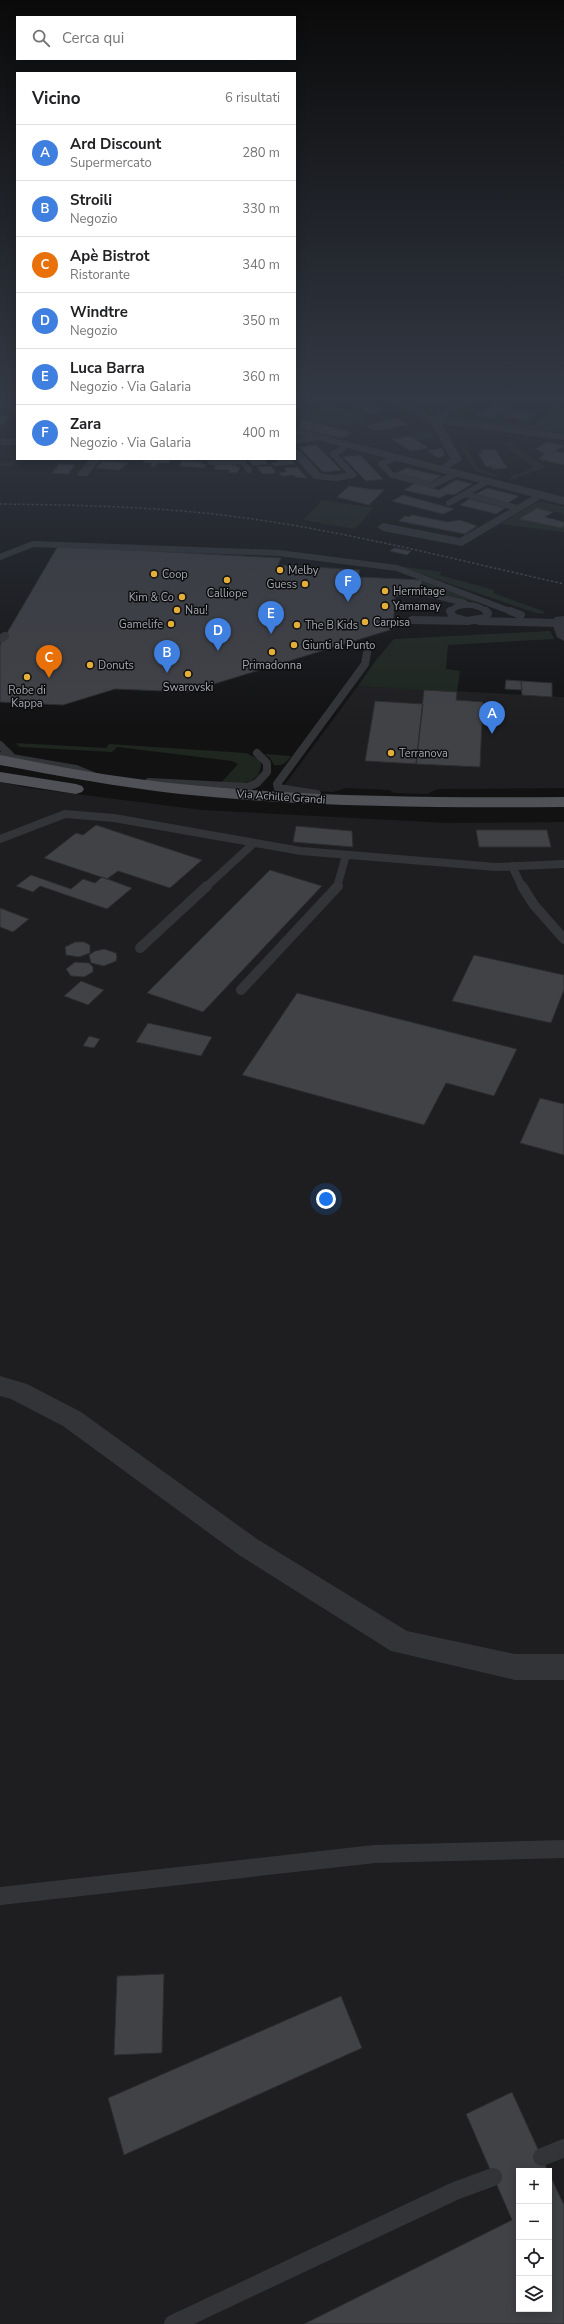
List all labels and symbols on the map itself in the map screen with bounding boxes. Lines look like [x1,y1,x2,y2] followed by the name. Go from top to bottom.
[288,563,319,578] place label: Melby
[275,565,285,575] marker: Melby
[162,567,188,582] place label: Coop
[149,569,159,579] marker: Coop
[335,569,361,602] pin: F
[222,575,232,585] marker: Calliope
[266,577,297,592] place label: Guess
[300,579,310,589] marker: Guess
[393,584,445,599] place label: Hermitage
[207,586,247,601] place label: Calliope
[380,586,390,596] marker: Hermitage
[129,590,174,605] place label: Kim & Co
[177,592,187,602] marker: Kim & Co
[392,599,441,614] place label: Yamamay
[258,601,284,634] pin: E
[380,601,390,611] marker: Yamamay
[185,603,208,618] place label: Nau!
[172,605,182,615] marker: Nau!
[373,615,410,630] place label: Carpisa
[119,617,163,632] place label: Gamelife
[360,617,370,627] marker: Carpisa
[205,618,231,651] pin: D
[305,618,358,633] place label: The B Kids
[166,619,176,629] marker: Gamelife
[292,620,302,630] marker: The B Kids
[302,638,375,653] place label: Giunti al Punto
[154,640,180,673] pin: B
[289,640,299,650] marker: Giunti al Punto
[36,645,62,678] pin: C
[267,647,277,657] marker: Primadonna
[98,658,134,673] place label: Donuts
[242,658,302,673] place label: Primadonna
[85,660,95,670] marker: Donuts
[183,669,193,679] marker: Swarovski
[22,672,32,682] marker: Robe di Kappa
[163,680,213,695] place label: Swarovski
[8,683,46,711] place label: Robe di Kappa
[479,701,505,734] pin: A
[399,746,448,761] place label: Terranova
[386,748,396,758] marker: Terranova
[235,786,326,808] street label: Via Achille Grandi
[316,1189,336,1209] your location

